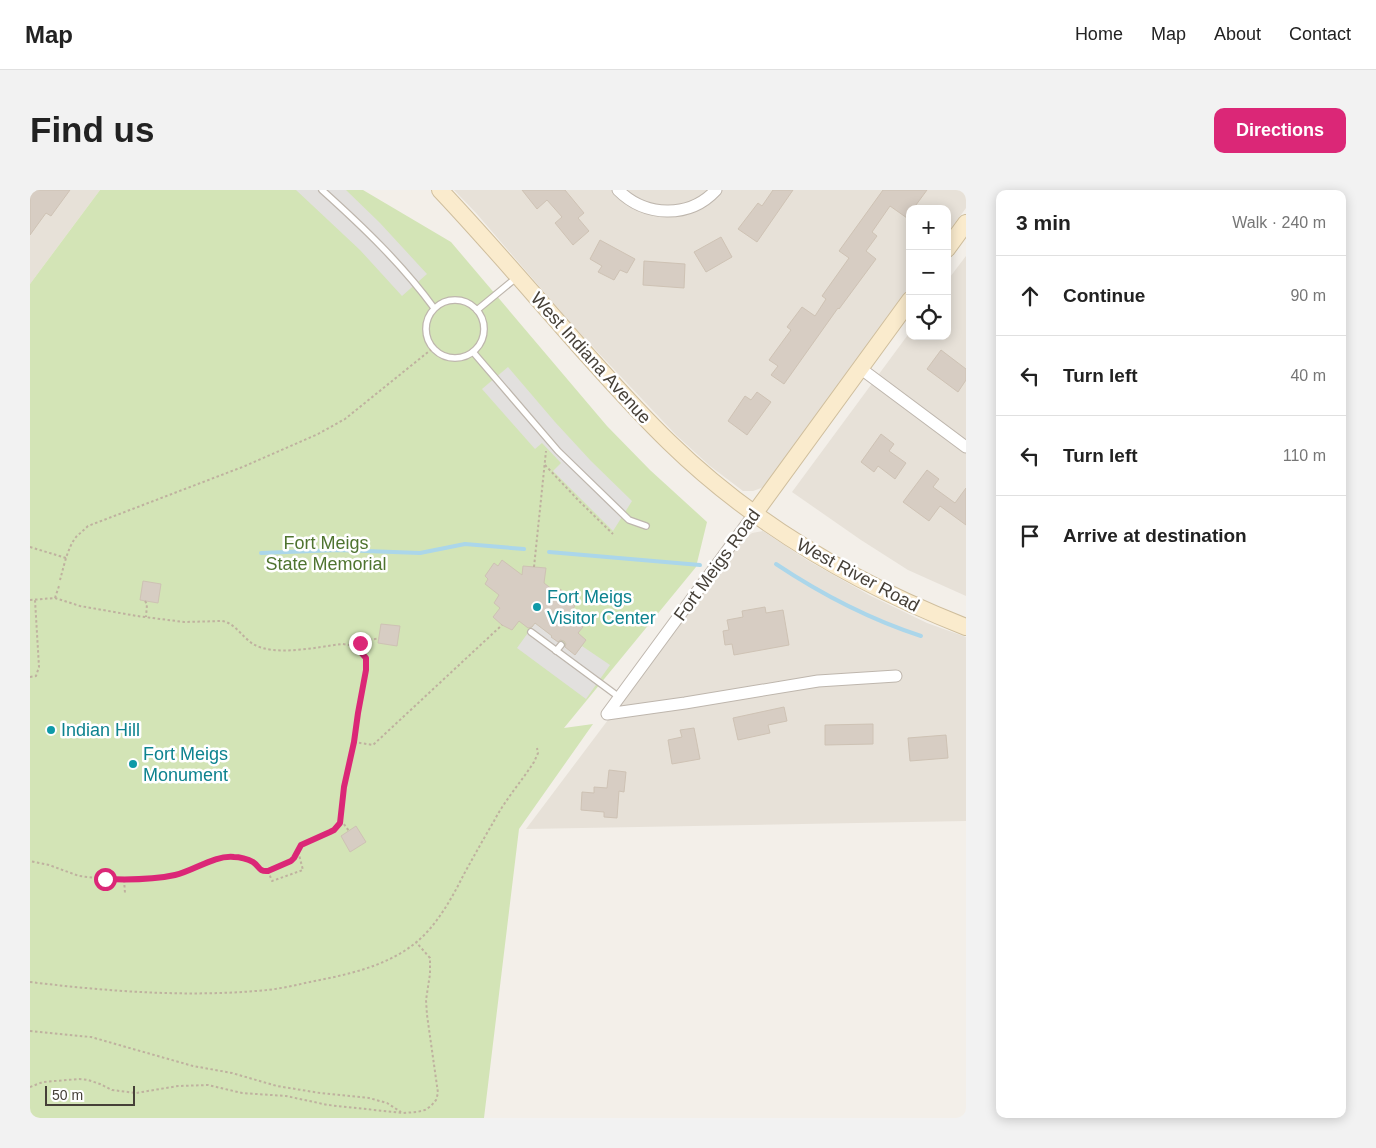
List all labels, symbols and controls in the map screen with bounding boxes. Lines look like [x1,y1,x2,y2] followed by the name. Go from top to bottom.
[25,21,73,48] text: Map
[1075,24,1123,44] text: Home
[1151,24,1186,44] text: Map
[1214,24,1261,44] text: About
[1289,24,1351,44] text: Contact
[1214,108,1346,153] button: Directions
[30,110,154,149] text: Find us
[906,205,951,340] map controls
[906,205,951,250] button: +
[1016,211,1071,234] text: 3 min
[1232,214,1326,231] text: Walk · 240 m
[906,250,951,295] button: −
[1016,282,1044,310] icon: ahead
[1063,285,1145,306] text: Continue
[1290,287,1326,304] text: 90 m
[527,288,655,428] street label: West Indiana Avenue
[906,295,951,340] button: locate
[1016,362,1044,390] icon: left
[1063,365,1138,386] text: Turn left
[1290,367,1326,384] text: 40 m
[1016,442,1044,470] icon: left
[1063,445,1138,466] text: Turn left
[1283,447,1326,464] text: 110 m
[670,505,764,625] street label: Fort Meigs Road
[1016,522,1044,550] icon: arrive
[1063,525,1247,546] text: Arrive at destination
[265,533,387,574] park label: Fort Meigs State Memorial
[793,534,923,616] street label: West River Road
[547,587,656,628] place label: Fort Meigs Visitor Center
[531,601,543,613] marker: Fort Meigs Visitor Center
[349,632,372,655] route end
[61,720,140,740] place label: Indian Hill
[45,724,57,736] marker: Indian Hill
[143,744,228,785] place label: Fort Meigs Monument
[127,758,139,770] marker: Fort Meigs Monument
[94,868,117,891] route start
[45,1083,135,1106] scale bar
[52,1087,83,1103] text: 50 m

